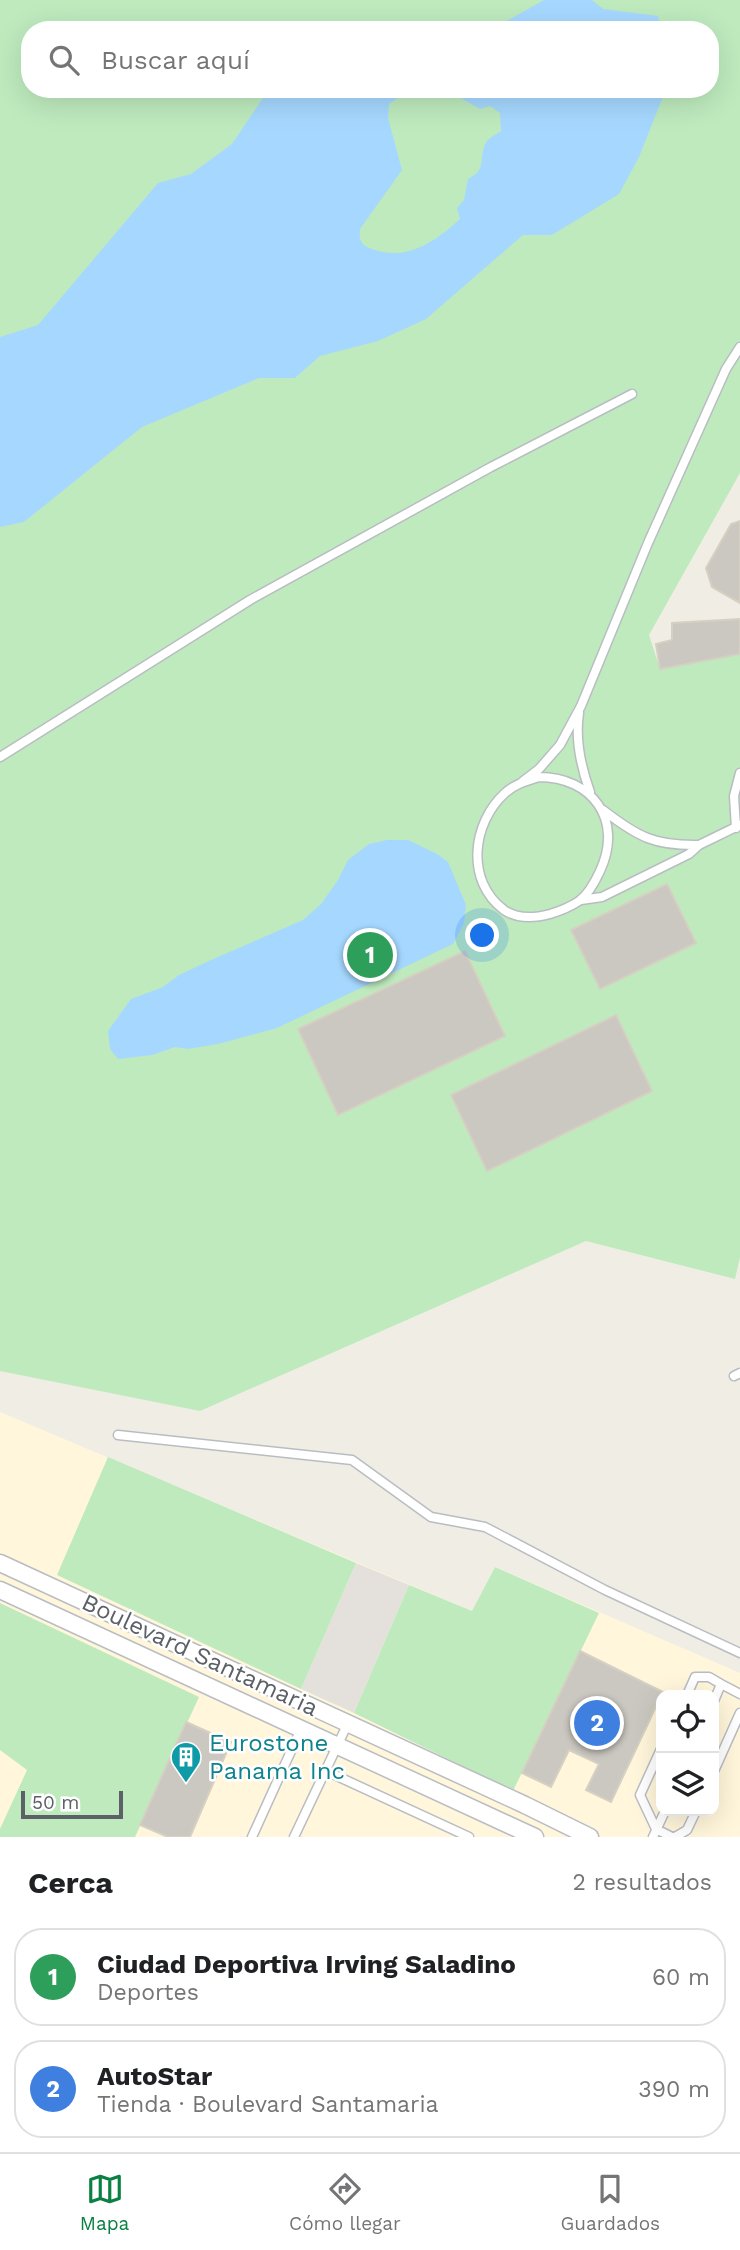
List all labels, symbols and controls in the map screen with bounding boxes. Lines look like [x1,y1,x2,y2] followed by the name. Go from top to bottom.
[21,21,719,98] search box
[45,41,83,79] icon: search
[101,45,250,75] text: Buscar aquí
[465,918,499,952] your location
[347,929,393,981] pin: 1
[77,1588,323,1722] street label: Boulevard Santamaria
[656,1690,719,1816] map controls
[656,1690,719,1753] button: locate
[574,1697,620,1749] pin: 2
[209,1729,345,1785] place label: Eurostone Panama Inc
[169,1740,203,1784] building icon: Eurostone Panama Inc
[656,1753,719,1816] button: layers
[21,1788,122,1820] scale bar
[32,1791,79,1814] text: 50 m
[28,1865,113,1900] text: Cerca
[573,1869,712,1896] text: 2 resultados
[97,1949,516,1979] text: Ciudad Deportiva Irving Saladino
[48,1964,58,1991] text: 1
[652,1964,710,1991] text: 60 m
[97,1979,199,2006] text: Deportes
[97,2061,212,2091] text: AutoStar
[46,2076,60,2103] text: 2
[638,2076,710,2103] text: 390 m
[97,2091,439,2118] text: Tienda · Boulevard Santamaria
[80,2170,129,2235] tab: Mapa
[289,2170,401,2235] tab: Cómo llegar
[560,2170,660,2235] tab: Guardados

